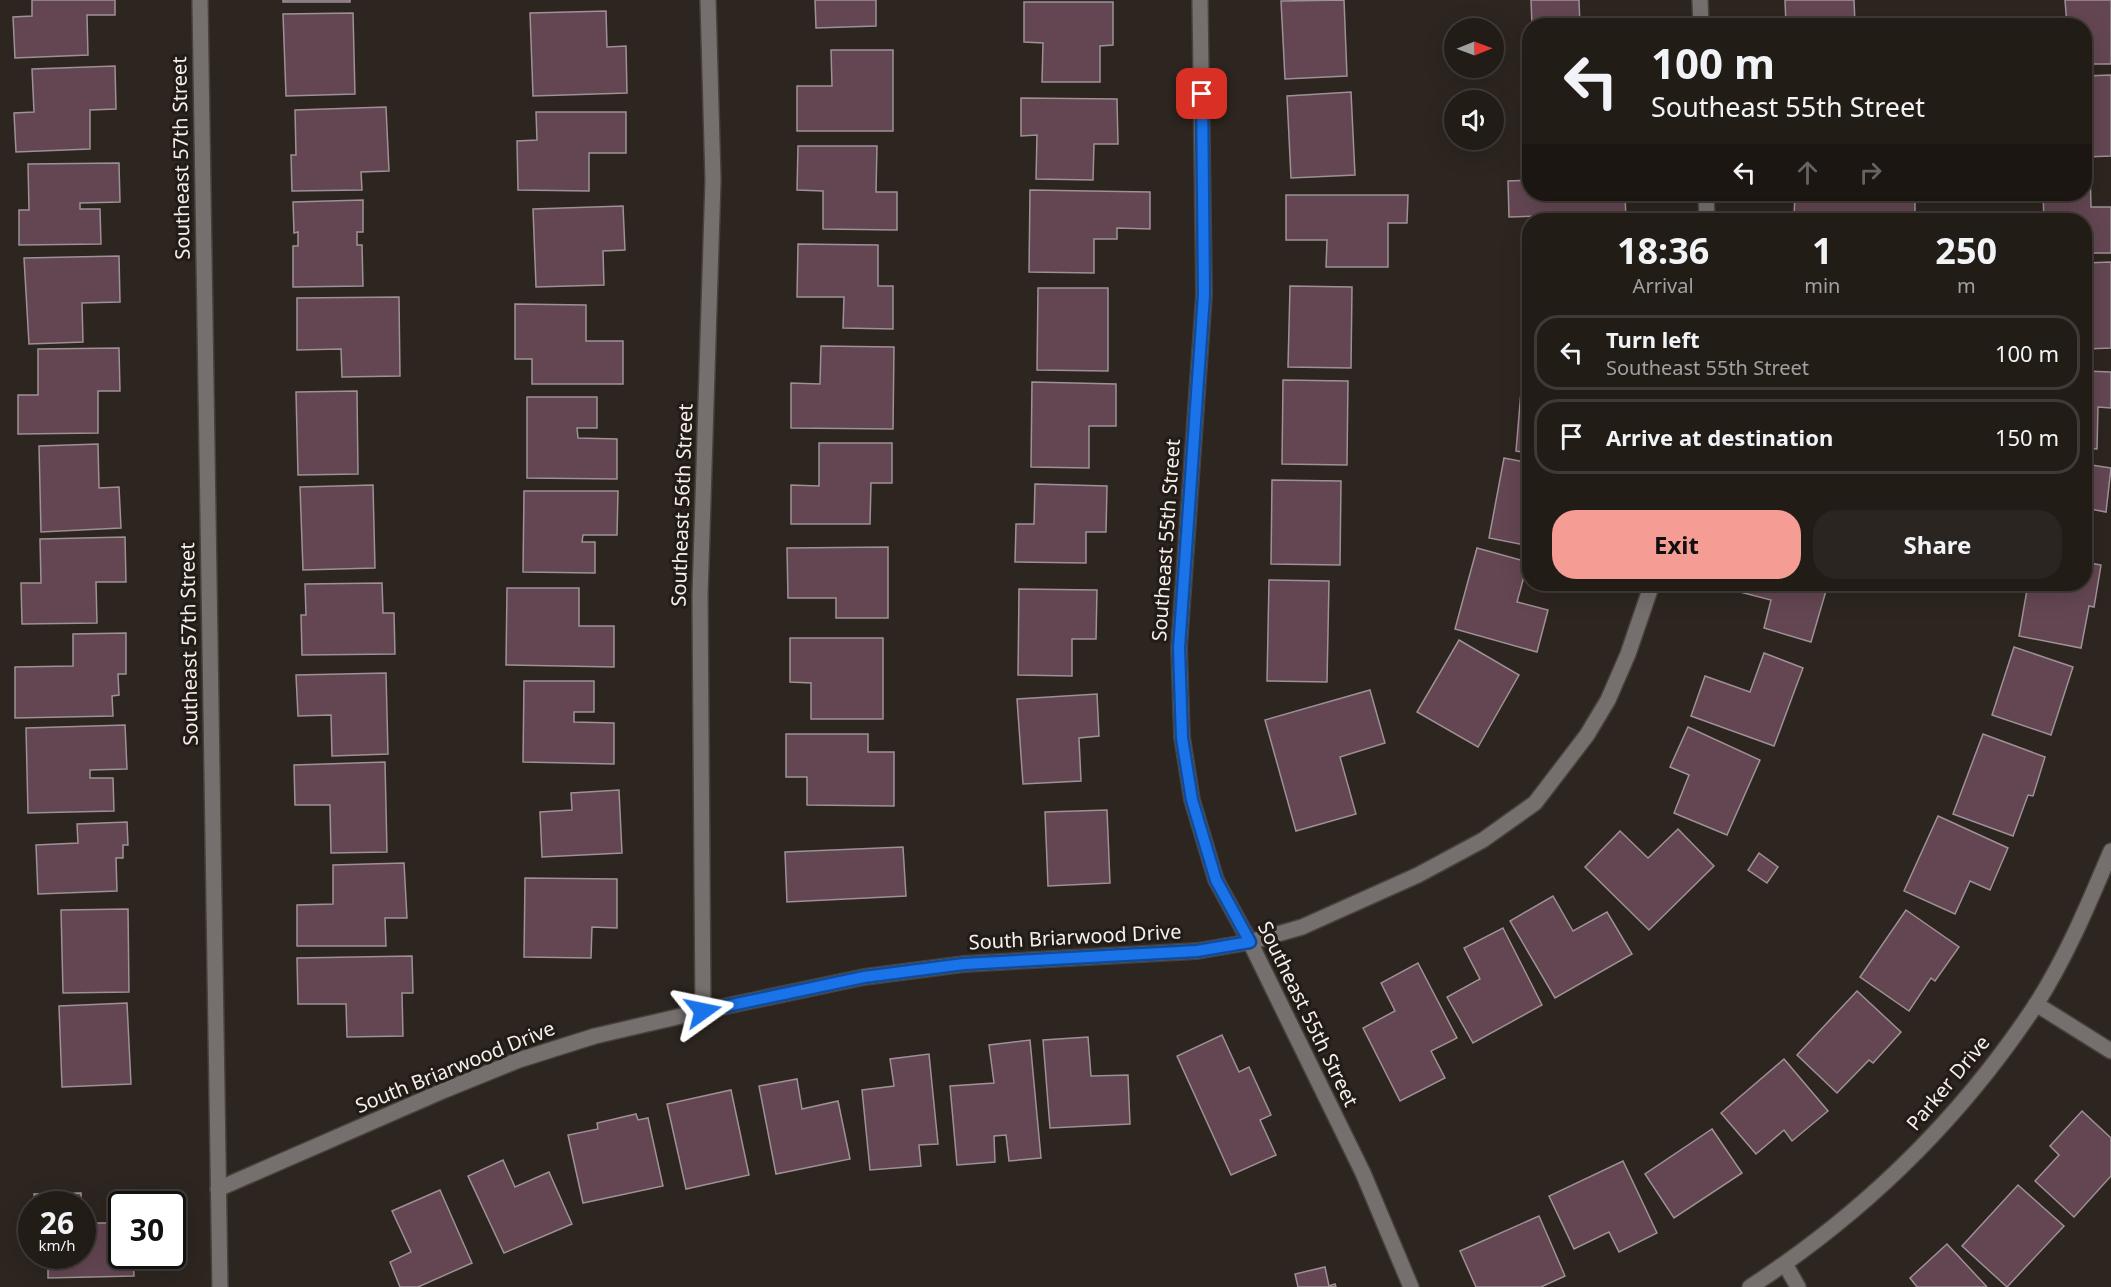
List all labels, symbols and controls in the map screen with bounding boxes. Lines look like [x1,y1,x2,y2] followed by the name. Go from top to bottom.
[1444,18,1504,78] north arrow
[1444,18,1504,150] map controls
[1651,34,1775,91] text: 100 m
[1552,42,1630,120] icon: left
[165,56,196,260] street label: Southeast 57th Street
[1176,68,1227,119] pin
[1185,77,1218,110] icon: arrive
[1651,88,1925,125] text: Southeast 55th Street
[1444,90,1504,150] button: sound
[1728,156,1761,189] icon: left
[1791,156,1824,189] icon: ahead
[1854,156,1887,189] icon: right
[1617,226,1709,275] text: 18:36
[1812,226,1833,275] text: 1
[1935,226,1997,275] text: 250
[1633,272,1694,299] text: Arrival
[1804,272,1840,299] text: min
[1957,272,1976,299] text: m
[1606,324,1700,354] text: Turn left
[1555,336,1588,369] icon: left
[1995,338,2059,368] text: 100 m
[1606,354,1809,381] text: Southeast 55th Street
[664,403,699,607] street label: Southeast 56th Street
[1555,420,1588,453] icon: arrive
[1606,422,1833,452] text: Arrive at destination
[1995,422,2059,452] text: 150 m
[1145,438,1186,642] street label: Southeast 55th Street
[1552,510,1801,579] button: Exit
[1813,510,2062,579] button: Share
[173,542,204,746] street label: Southeast 57th Street
[968,917,1182,956] street label: South Briarwood Drive
[1252,917,1365,1111] street label: Southeast 55th Street
[671,979,735,1043] position arrow
[351,1014,559,1119] street label: South Briarwood Drive
[1900,1029,1995,1136] street label: Parker Drive
[108,1191,186,1269] speed limit sign: 30
[40,1202,74,1243] text: 26
[39,1235,75,1255] text: km/h

